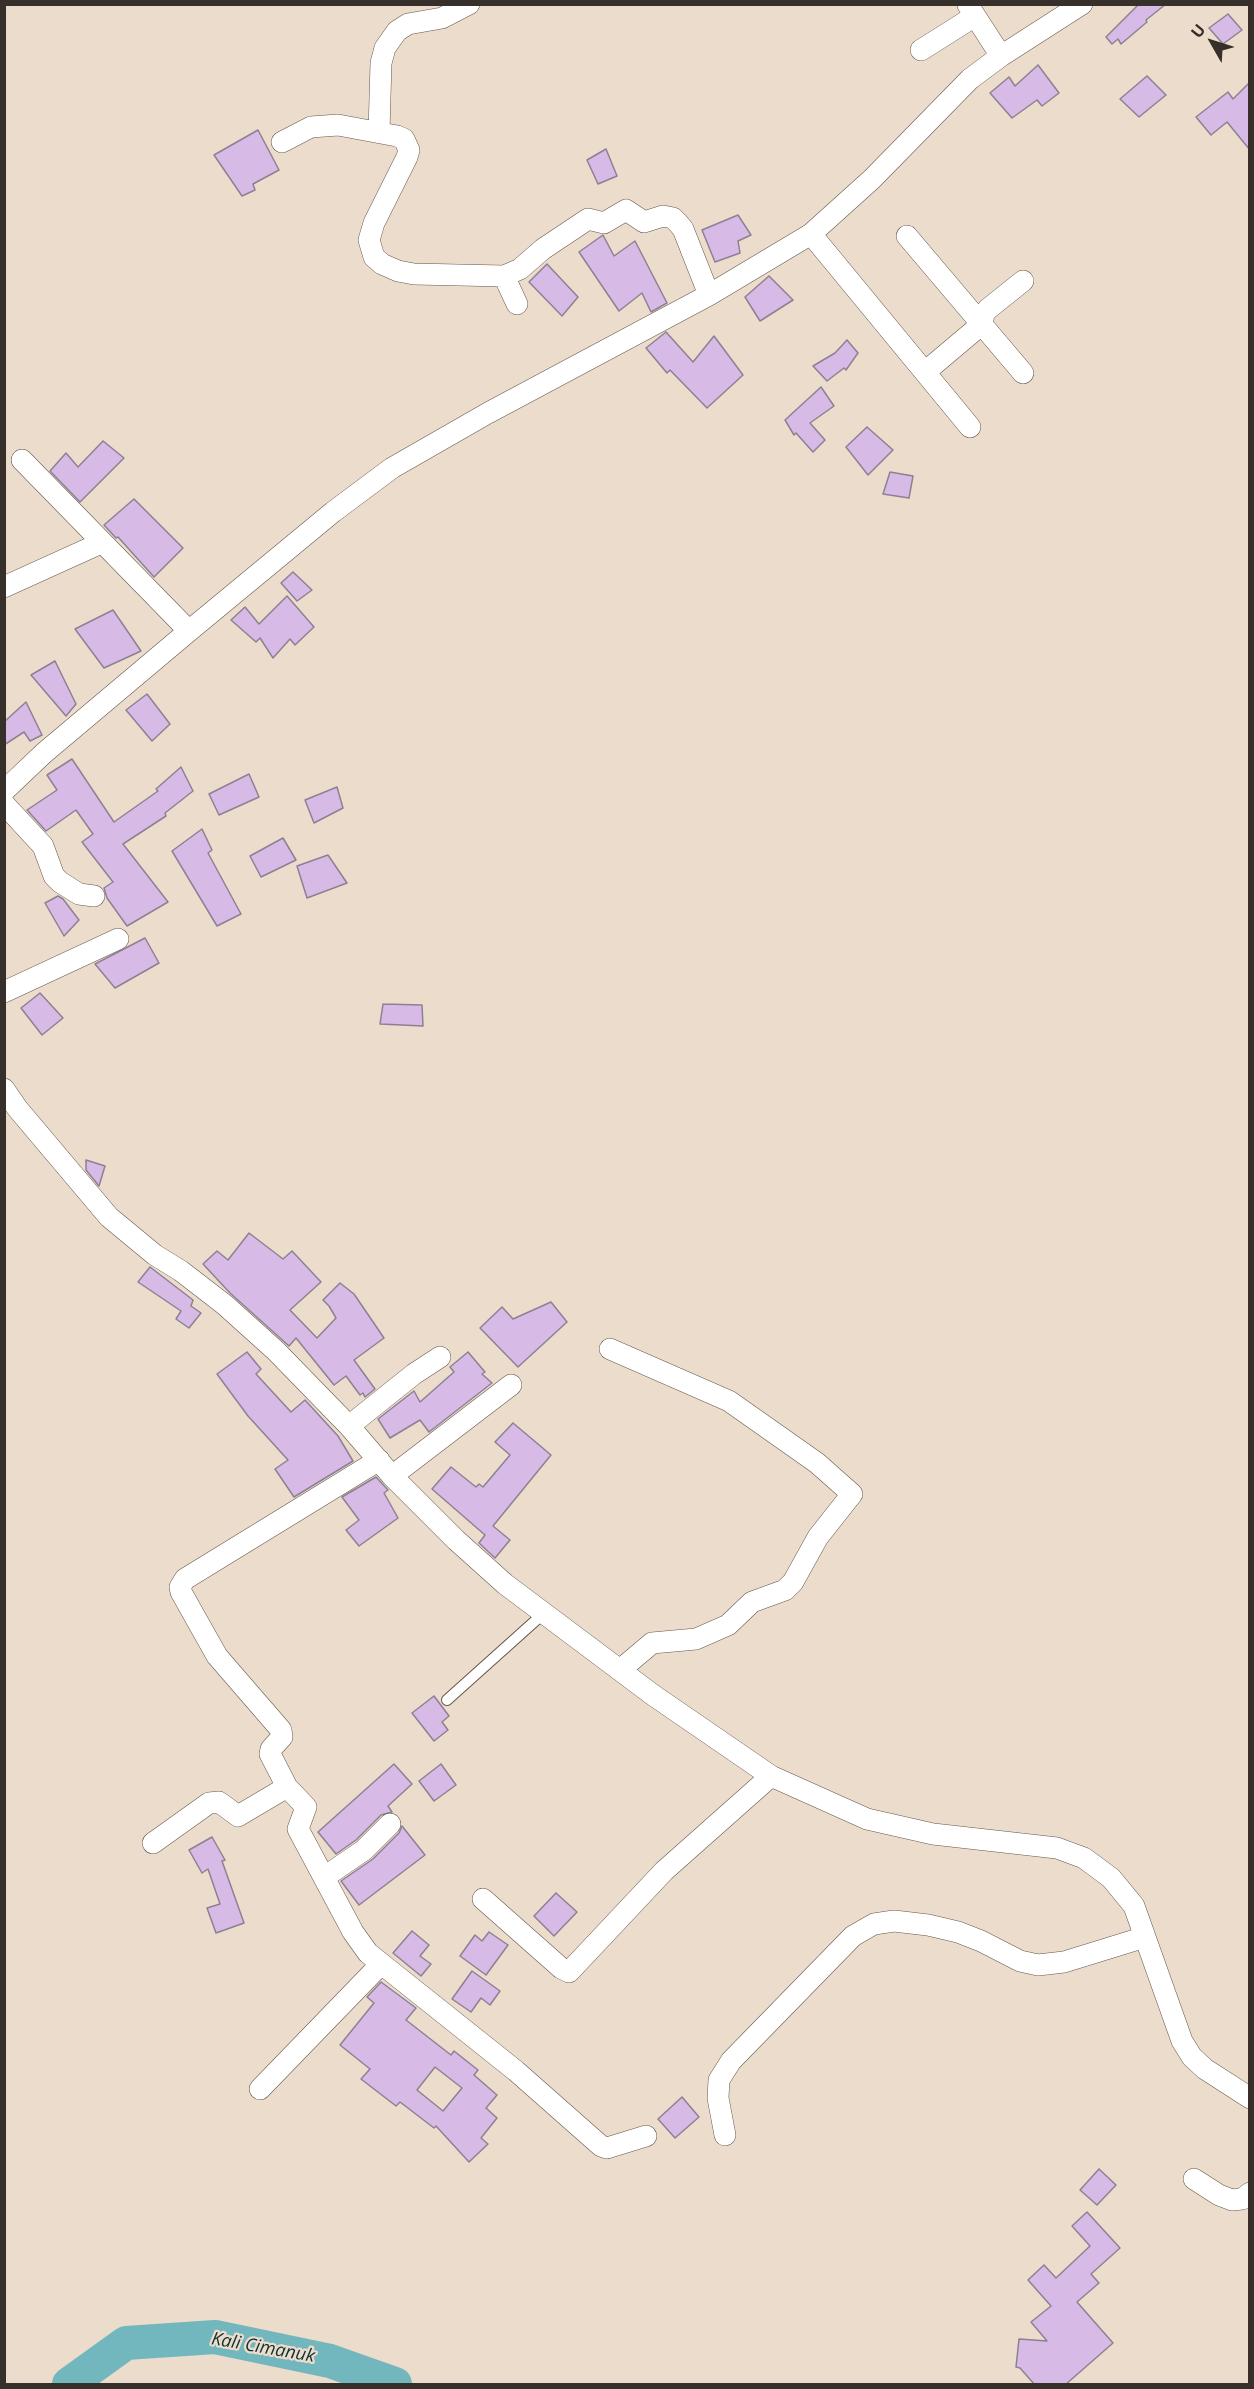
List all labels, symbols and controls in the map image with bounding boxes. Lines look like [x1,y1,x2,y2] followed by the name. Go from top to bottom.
[1182,12,1242,72] north arrow
[1186,19,1210,42] text: U
[210,2328,316,2368] water label: Kali Cimanuk

